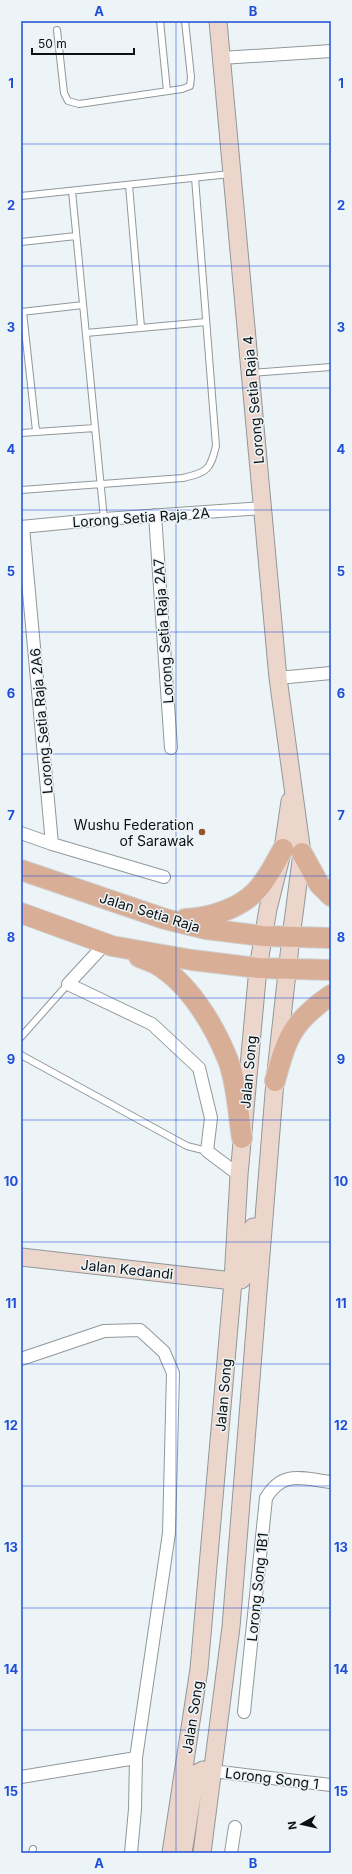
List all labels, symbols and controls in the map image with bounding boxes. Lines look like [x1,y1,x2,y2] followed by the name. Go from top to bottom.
[94,3,104,19] text: A
[249,3,258,19] text: B
[32,30,134,56] scale bar
[38,36,67,51] text: 50 m
[8,75,14,91] text: 1
[338,75,344,91] text: 1
[7,197,15,213] text: 2
[337,197,345,213] text: 2
[7,319,15,335] text: 3
[337,319,345,335] text: 3
[239,335,267,465] street label: Lorong Setia Raja 4
[7,441,16,457] text: 4
[337,441,346,457] text: 4
[72,504,211,530] street label: Lorong Setia Raja 2A
[149,558,177,704] street label: Lorong Setia Raja 2A7
[7,563,15,579] text: 5
[337,563,345,579] text: 5
[26,647,56,795] street label: Lorong Setia Raja 2A6
[7,685,15,701] text: 6
[337,685,345,701] text: 6
[7,807,15,823] text: 7
[337,807,345,823] text: 7
[74,816,194,849] place label: Wushu Federation of Sarawak
[197,827,207,837] marker: Wushu Federation of Sarawak
[98,889,202,935] street label: Jalan Setia Raja
[7,929,15,945] text: 8
[337,929,345,945] text: 8
[236,1035,260,1109] street label: Jalan Song
[7,1051,15,1067] text: 9
[337,1051,345,1067] text: 9
[4,1173,18,1189] text: 10
[334,1173,348,1189] text: 10
[80,1256,174,1282] street label: Jalan Kedandi
[5,1295,17,1311] text: 11
[335,1295,347,1311] text: 11
[211,1358,235,1432] street label: Jalan Song
[4,1417,18,1433] text: 12
[334,1417,348,1433] text: 12
[243,1532,271,1642] street label: Lorong Song 1B1
[4,1539,18,1555] text: 13
[334,1539,348,1555] text: 13
[4,1661,18,1677] text: 14
[334,1661,348,1677] text: 14
[178,1679,206,1755] street label: Jalan Song
[224,1764,320,1792] street label: Lorong Song 1
[4,1783,18,1799] text: 15
[334,1783,348,1799] text: 15
[282,1804,322,1844] north arrow
[285,1820,300,1831] text: N
[94,1855,104,1871] text: A
[249,1855,258,1871] text: B

